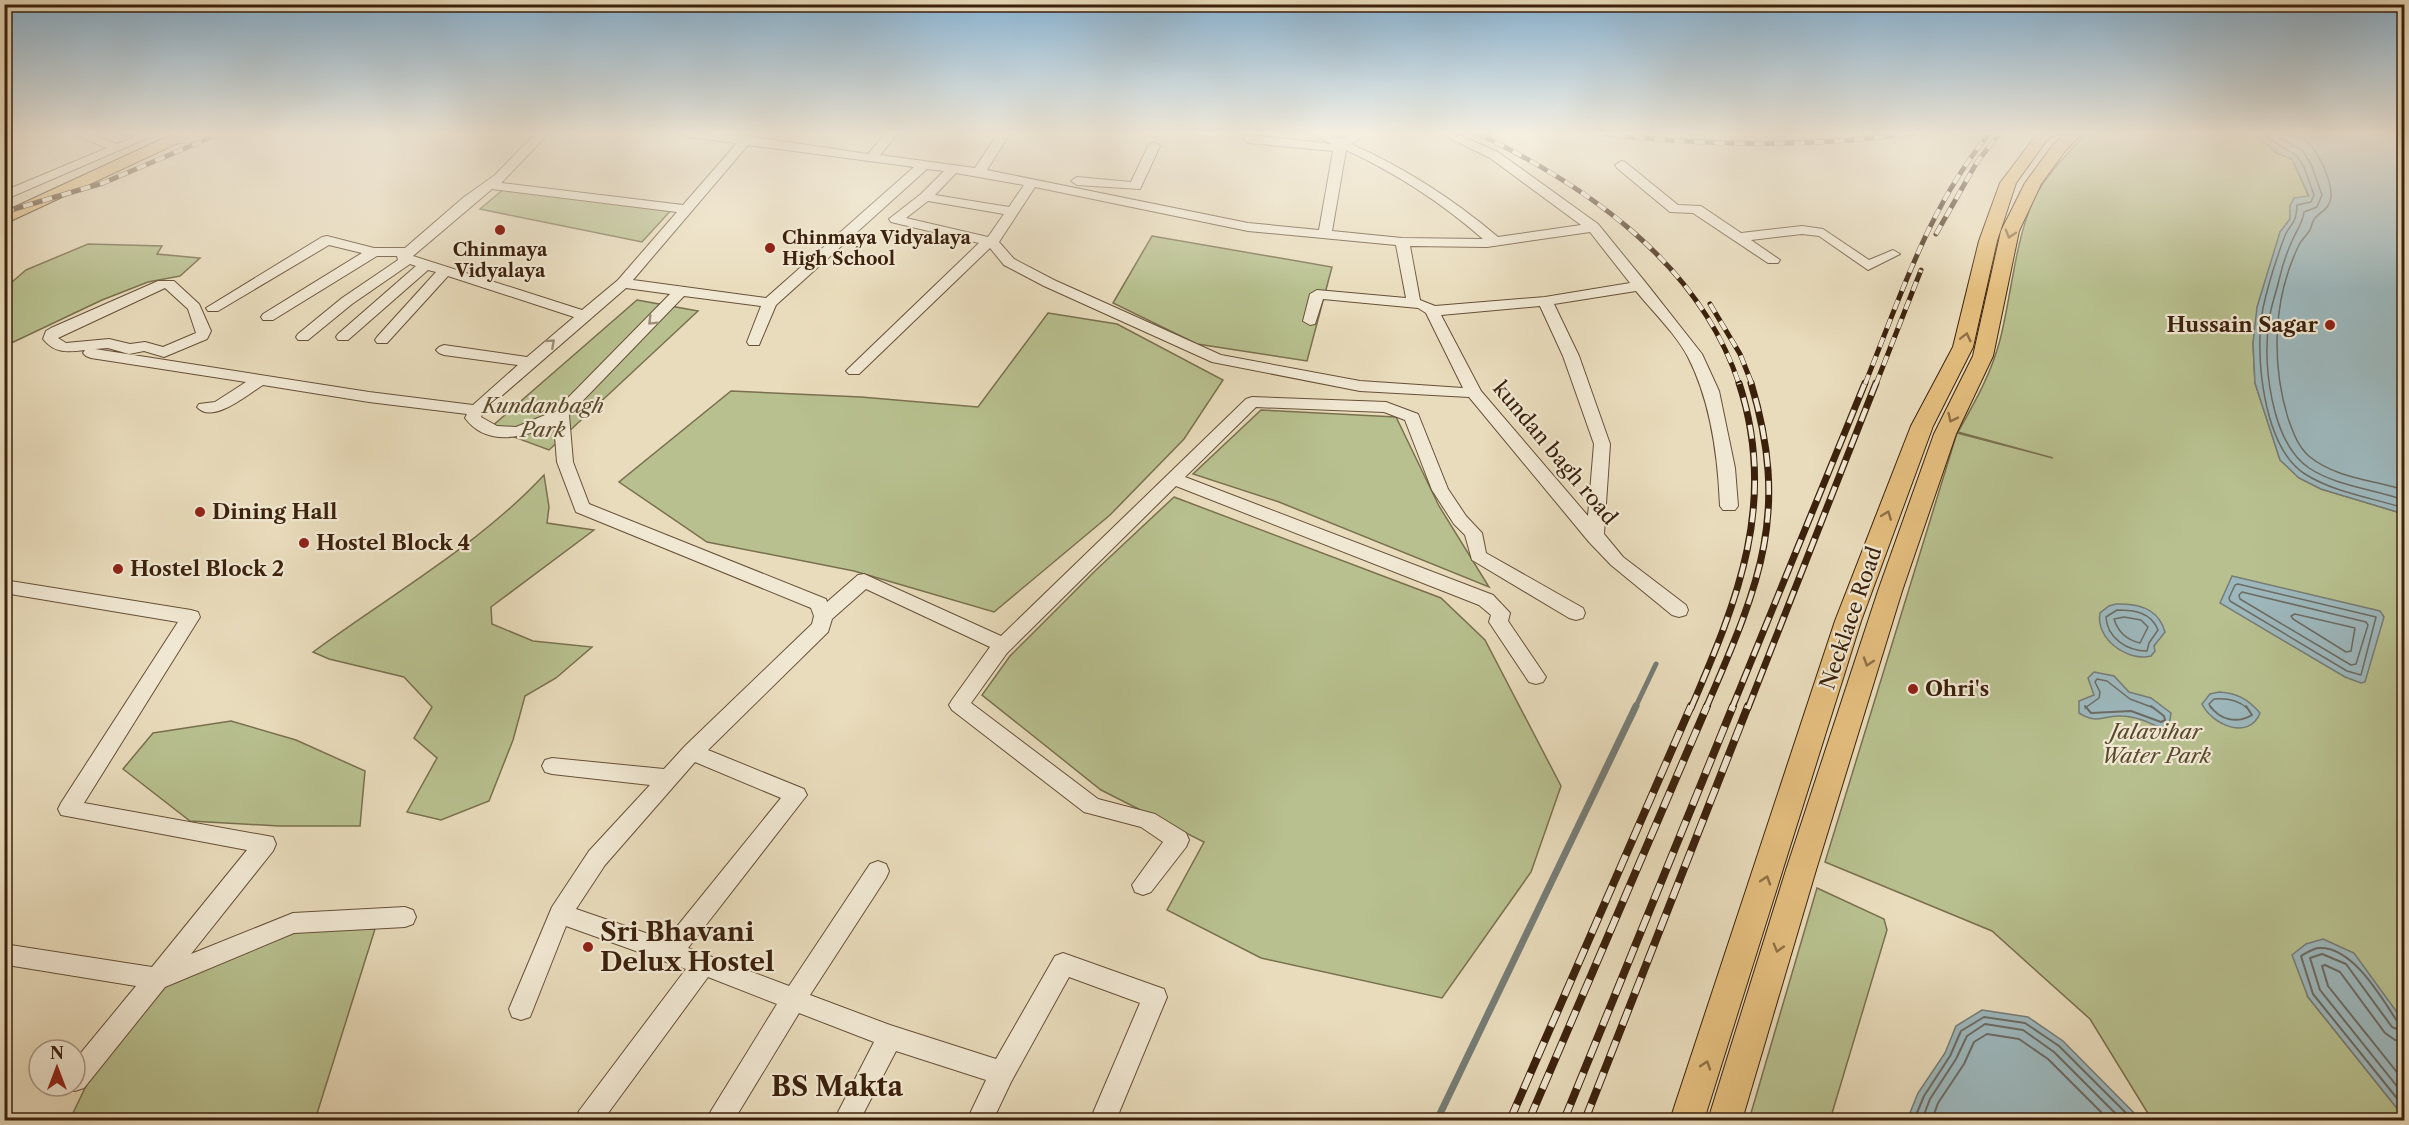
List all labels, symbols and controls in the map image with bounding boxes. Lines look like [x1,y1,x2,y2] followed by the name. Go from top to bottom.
[493,223,507,237] marker: Chinmaya Vidyalaya
[782,227,972,270] place label: Chinmaya Vidyalaya High School
[2005,228,2017,238] one-way arrow
[453,239,548,282] place label: Chinmaya Vidyalaya
[763,241,777,255] marker: Chinmaya Vidyalaya High School
[2167,312,2319,337] place label: Hussain Sagar
[648,315,659,325] one-way arrow
[2323,318,2337,332] marker: Hussain Sagar
[1958,332,1971,342] one-way arrow
[544,339,555,350] one-way arrow
[1488,376,1623,530] street label: kundan bagh road
[480,393,604,442] park label: Kundanbagh Park
[1948,412,1960,423] one-way arrow
[212,499,337,524] place label: Dining Hall
[193,505,207,519] marker: Dining Hall
[1880,510,1892,521] one-way arrow
[316,530,470,555] place label: Hostel Block 4
[297,536,311,550] marker: Hostel Block 4
[1814,543,1887,693] street label: Necklace Road
[130,556,284,581] place label: Hostel Block 2
[111,562,125,576] marker: Hostel Block 2
[1862,656,1875,667] one-way arrow
[1925,676,1989,701] place label: Ohri's
[1906,682,1920,696] marker: Ohri's
[2101,719,2211,768] park label: Jalavihar Water Park
[1759,875,1771,885] one-way arrow
[600,916,774,978] place label: Sri Bhavani Delux Hostel
[581,940,595,954] marker: Sri Bhavani Delux Hostel
[1773,942,1785,953] one-way arrow
[27,1038,87,1098] north arrow
[50,1043,64,1063] text: N
[1698,1060,1711,1071] one-way arrow
[771,1070,903,1103] district label: BS Makta

